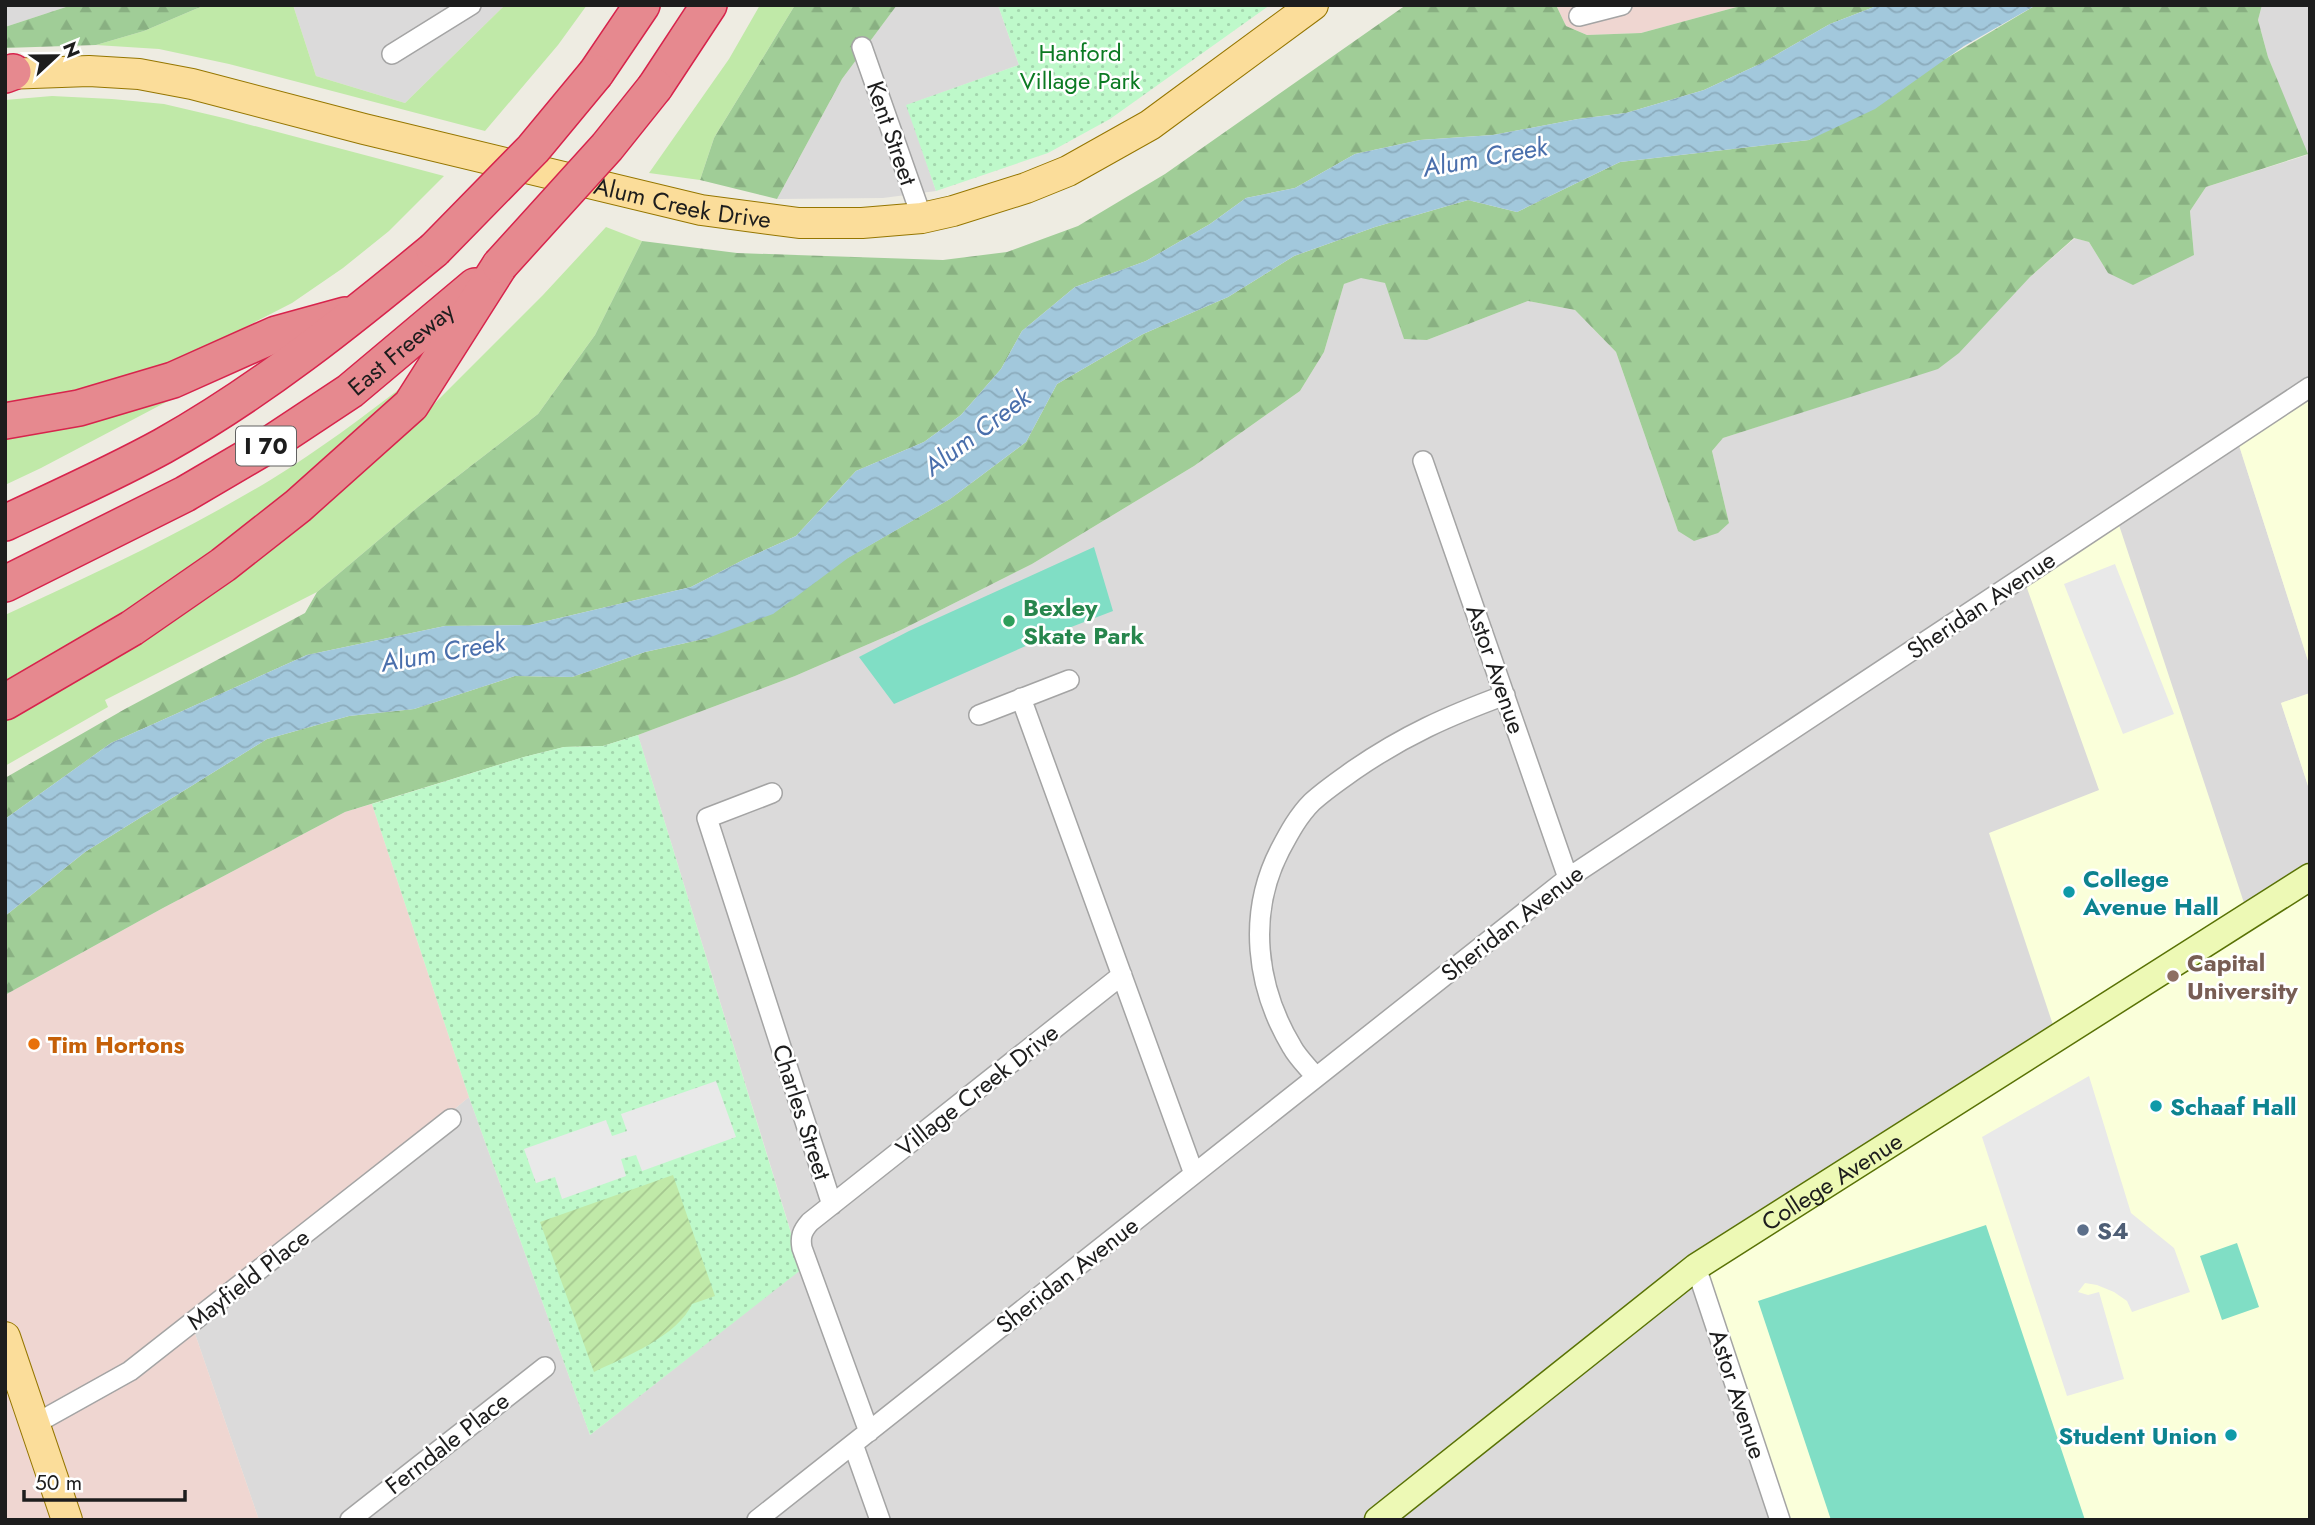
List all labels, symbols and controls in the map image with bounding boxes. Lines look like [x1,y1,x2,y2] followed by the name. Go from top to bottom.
[21,21,91,91] north arrow
[1020,35,1141,98] park label: Hanford Village Park
[56,38,87,62] text: N
[858,76,926,190] street label: Kent Street
[1419,127,1552,187] water label: Alum Creek
[590,167,773,237] street label: Alum Creek Drive
[340,293,462,403] street label: East Freeway
[915,378,1040,486] water label: Alum Creek
[236,426,296,466] road number: I 70
[1900,542,2062,668] street label: Sheridan Avenue
[1023,590,1144,653] place label: Bexley Skate Park
[1458,600,1534,738] street label: Astor Avenue
[1001,613,1017,629] marker: Bexley Skate Park
[377,622,510,682] water label: Alum Creek
[1433,856,1591,990] street label: Sheridan Avenue
[2082,861,2219,924] place label: College Avenue Hall
[2061,884,2077,900] marker: College Avenue Hall
[2187,945,2298,1008] place label: Capital University
[2165,968,2181,984] marker: Capital University
[888,1015,1066,1165] street label: Village Creek Drive
[48,1027,184,1062] place label: Tim Hortons
[26,1036,42,1052] marker: Tim Hortons
[764,1040,840,1185] street label: Charles Street
[2170,1089,2297,1124] place label: Schaaf Hall
[2148,1098,2164,1114] marker: Schaaf Hall
[1754,1123,1909,1239] street label: College Avenue
[988,1208,1146,1342] street label: Sheridan Avenue
[2097,1213,2129,1248] place label: S4
[179,1220,317,1338] street label: Mayfield Place
[2075,1222,2091,1238] marker: S4
[1701,1325,1775,1463] street label: Astor Avenue
[378,1383,516,1503] street label: Ferndale Place
[2058,1418,2217,1453] place label: Student Union
[2223,1427,2239,1443] marker: Student Union
[24,1458,186,1502] scale bar
[35,1468,82,1498] text: 50 m

